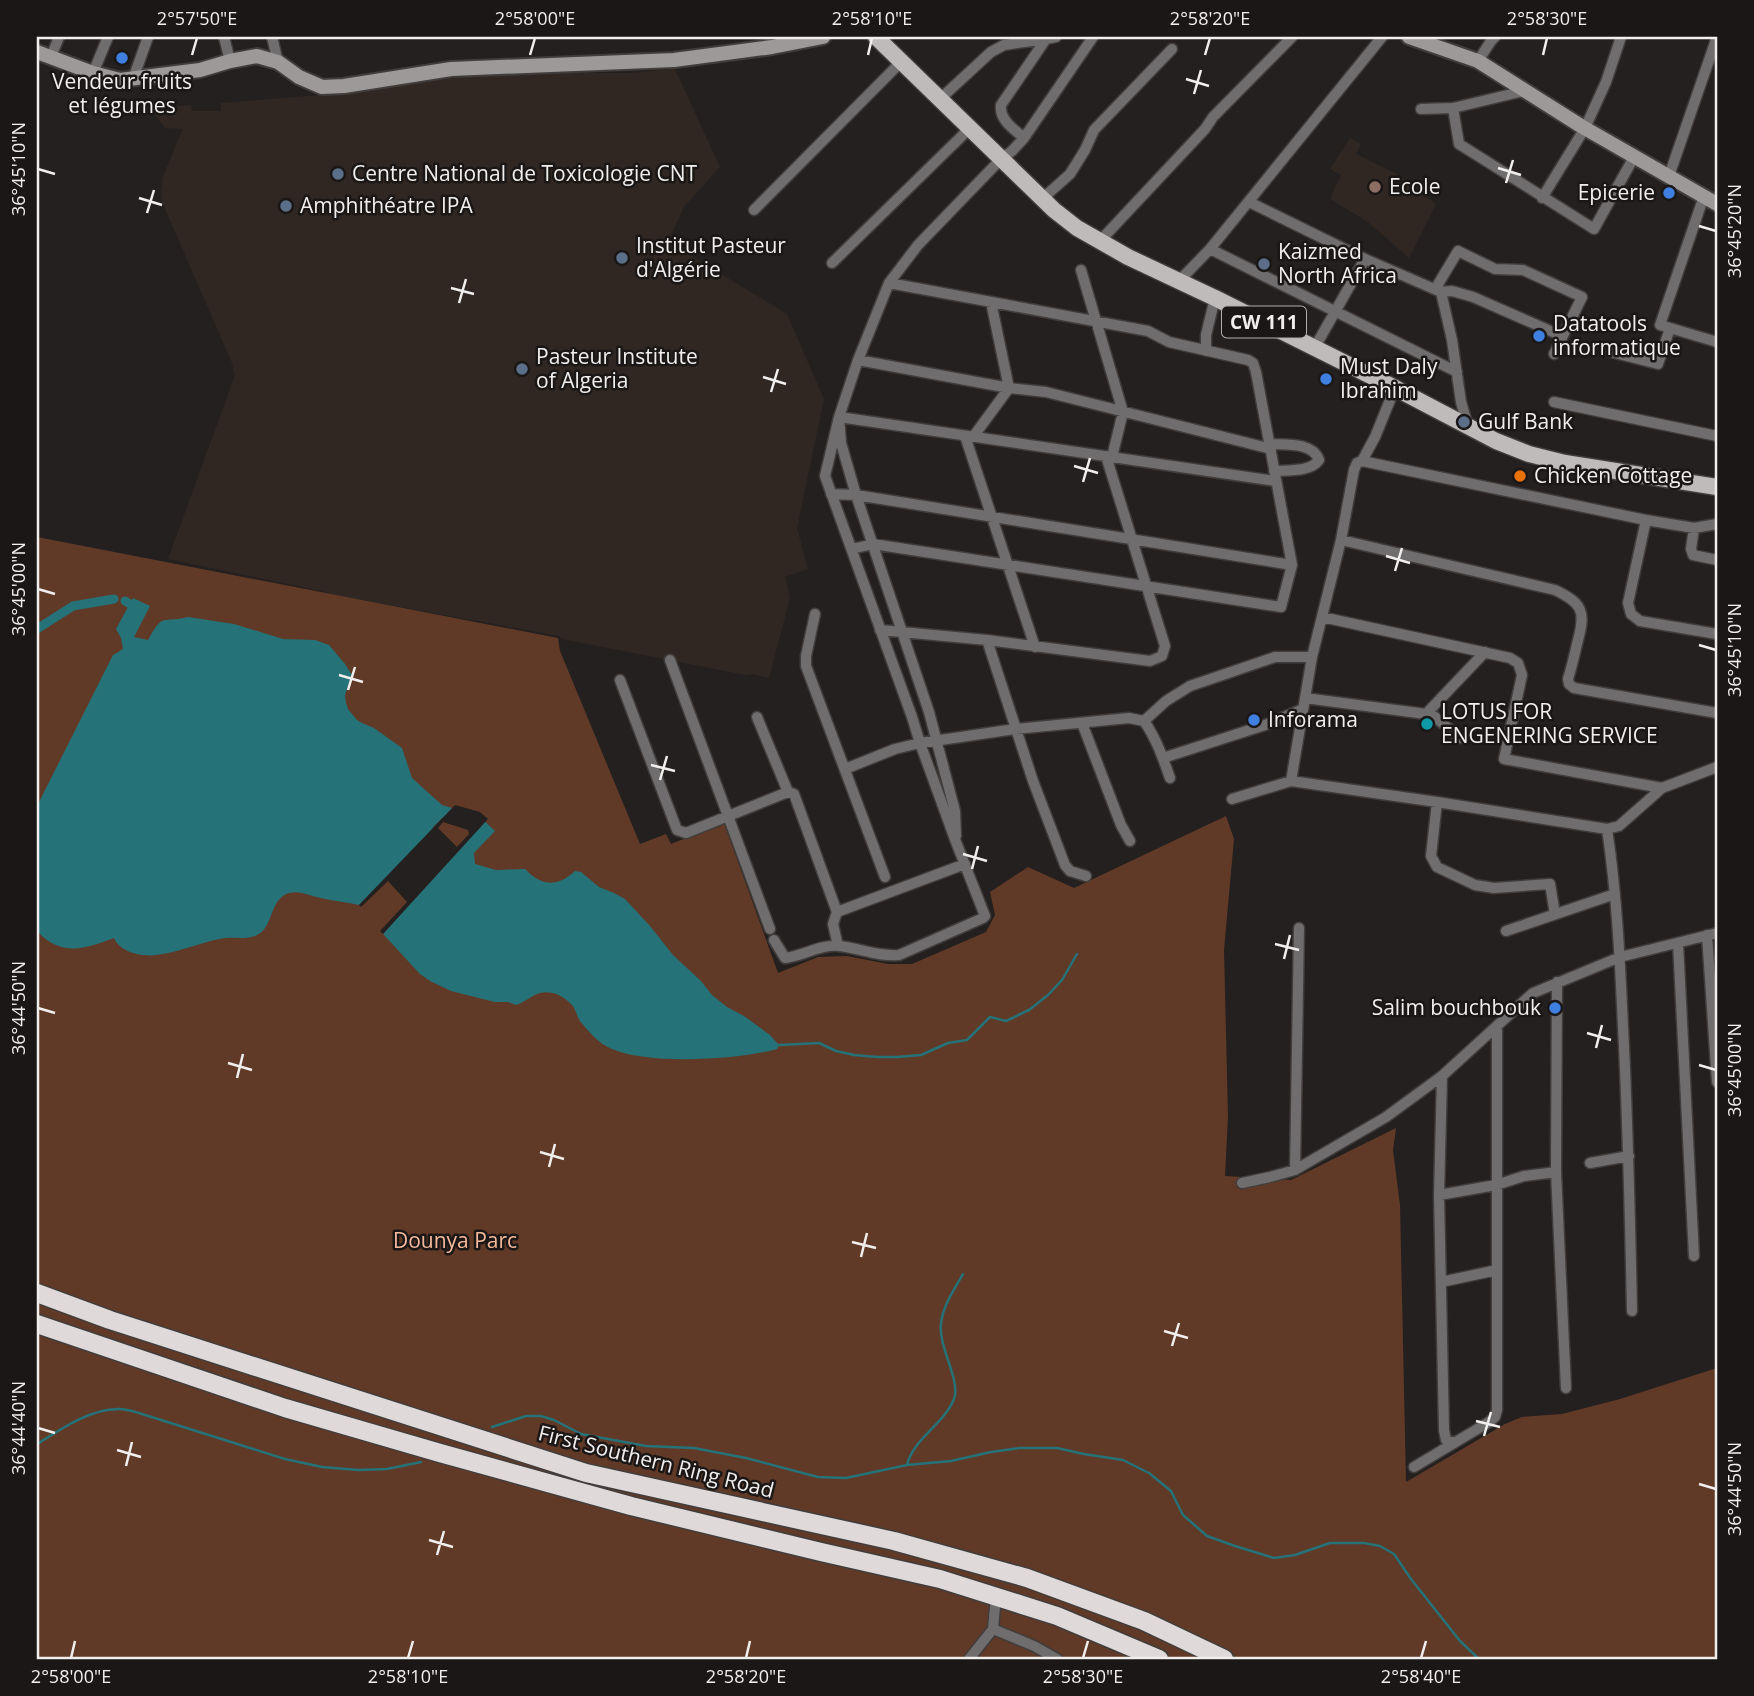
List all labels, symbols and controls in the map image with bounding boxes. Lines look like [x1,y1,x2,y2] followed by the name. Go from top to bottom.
[157,6,237,30] text: 2°57'50"E
[495,6,575,30] text: 2°58'00"E
[832,6,912,30] text: 2°58'10"E
[1170,6,1250,30] text: 2°58'20"E
[1507,6,1587,30] text: 2°58'30"E
[114,50,130,66] marker: Vendeur fruits et légumes
[52,67,192,119] place label: Vendeur fruits et légumes
[6,122,30,216] text: 36°45'10"N
[352,159,698,187] place label: Centre National de Toxicologie CNT
[330,166,346,182] marker: Centre National de Toxicologie CNT
[1389,172,1440,200] place label: Ecole
[1578,178,1655,206] place label: Epicerie
[1367,179,1383,195] marker: Ecole
[1722,184,1746,278] text: 36°45'20"N
[1661,185,1677,201] marker: Epicerie
[300,191,473,219] place label: Amphithéatre IPA
[278,198,294,214] marker: Amphithéatre IPA
[636,231,786,283] place label: Institut Pasteur d'Algérie
[1278,237,1397,289] place label: Kaizmed North Africa
[614,250,630,266] marker: Institut Pasteur d'Algérie
[1256,256,1272,272] marker: Kaizmed North Africa
[1222,306,1306,338] road number: CW 111
[1553,309,1681,361] place label: Datatools informatique
[1531,328,1547,344] marker: Datatools informatique
[536,342,698,394] place label: Pasteur Institute of Algeria
[1340,352,1438,404] place label: Must Daly Ibrahim
[514,361,530,377] marker: Pasteur Institute of Algeria
[1318,371,1334,387] marker: Must Daly Ibrahim
[1478,407,1573,435] place label: Gulf Bank
[1456,414,1472,430] marker: Gulf Bank
[1534,461,1692,489] place label: Chicken Cottage
[1512,468,1528,484] marker: Chicken Cottage
[6,542,30,636] text: 36°45'00"N
[1722,603,1746,697] text: 36°45'10"N
[1441,697,1658,749] place label: LOTUS FOR ENGENERING SERVICE
[1268,705,1358,733] place label: Inforama
[1246,712,1262,728] marker: Inforama
[1419,716,1435,732] marker: LOTUS FOR ENGENERING SERVICE
[6,961,30,1055] text: 36°44'50"N
[1372,993,1541,1021] place label: Salim bouchbouk
[1547,1000,1563,1016] marker: Salim bouchbouk
[1722,1023,1746,1117] text: 36°45'00"N
[393,1226,517,1254] park label: Dounya Parc
[6,1381,30,1475] text: 36°44'40"N
[536,1418,777,1504] street label: First Southern Ring Road
[1722,1442,1746,1536] text: 36°44'50"N
[31,1664,111,1688] text: 2°58'00"E
[368,1664,448,1688] text: 2°58'10"E
[706,1664,786,1688] text: 2°58'20"E
[1043,1664,1123,1688] text: 2°58'30"E
[1381,1664,1461,1688] text: 2°58'40"E

